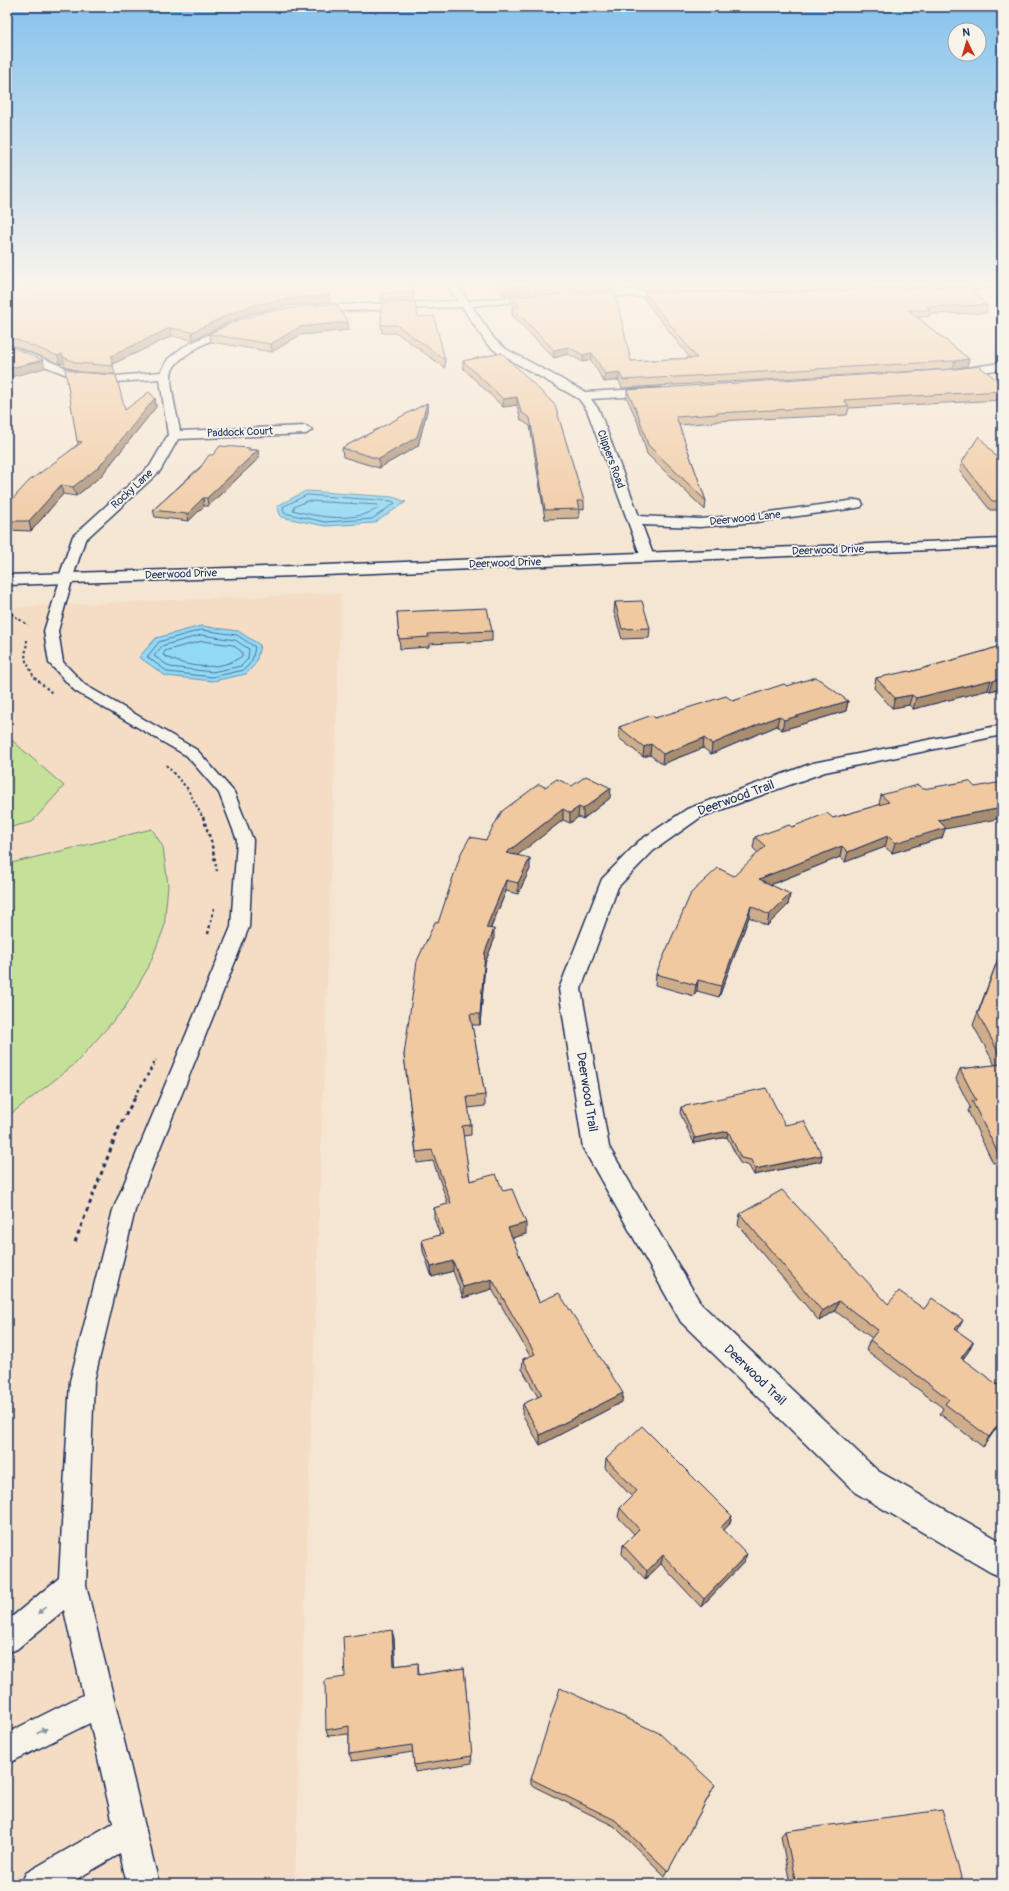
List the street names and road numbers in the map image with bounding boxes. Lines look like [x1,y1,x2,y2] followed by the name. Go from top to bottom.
[207,424,274,440] street label: Paddock Court
[594,428,628,490] street label: Clippers Road
[108,466,156,512] street label: Rocky Lane
[709,508,782,528] street label: Deerwood Lane
[792,542,865,558] street label: Deerwood Drive
[469,555,542,571] street label: Deerwood Drive
[145,566,218,582] street label: Deerwood Drive
[695,777,777,819] street label: Deerwood Trail
[573,1051,601,1133] street label: Deerwood Trail
[720,1341,790,1409] street label: Deerwood Trail

